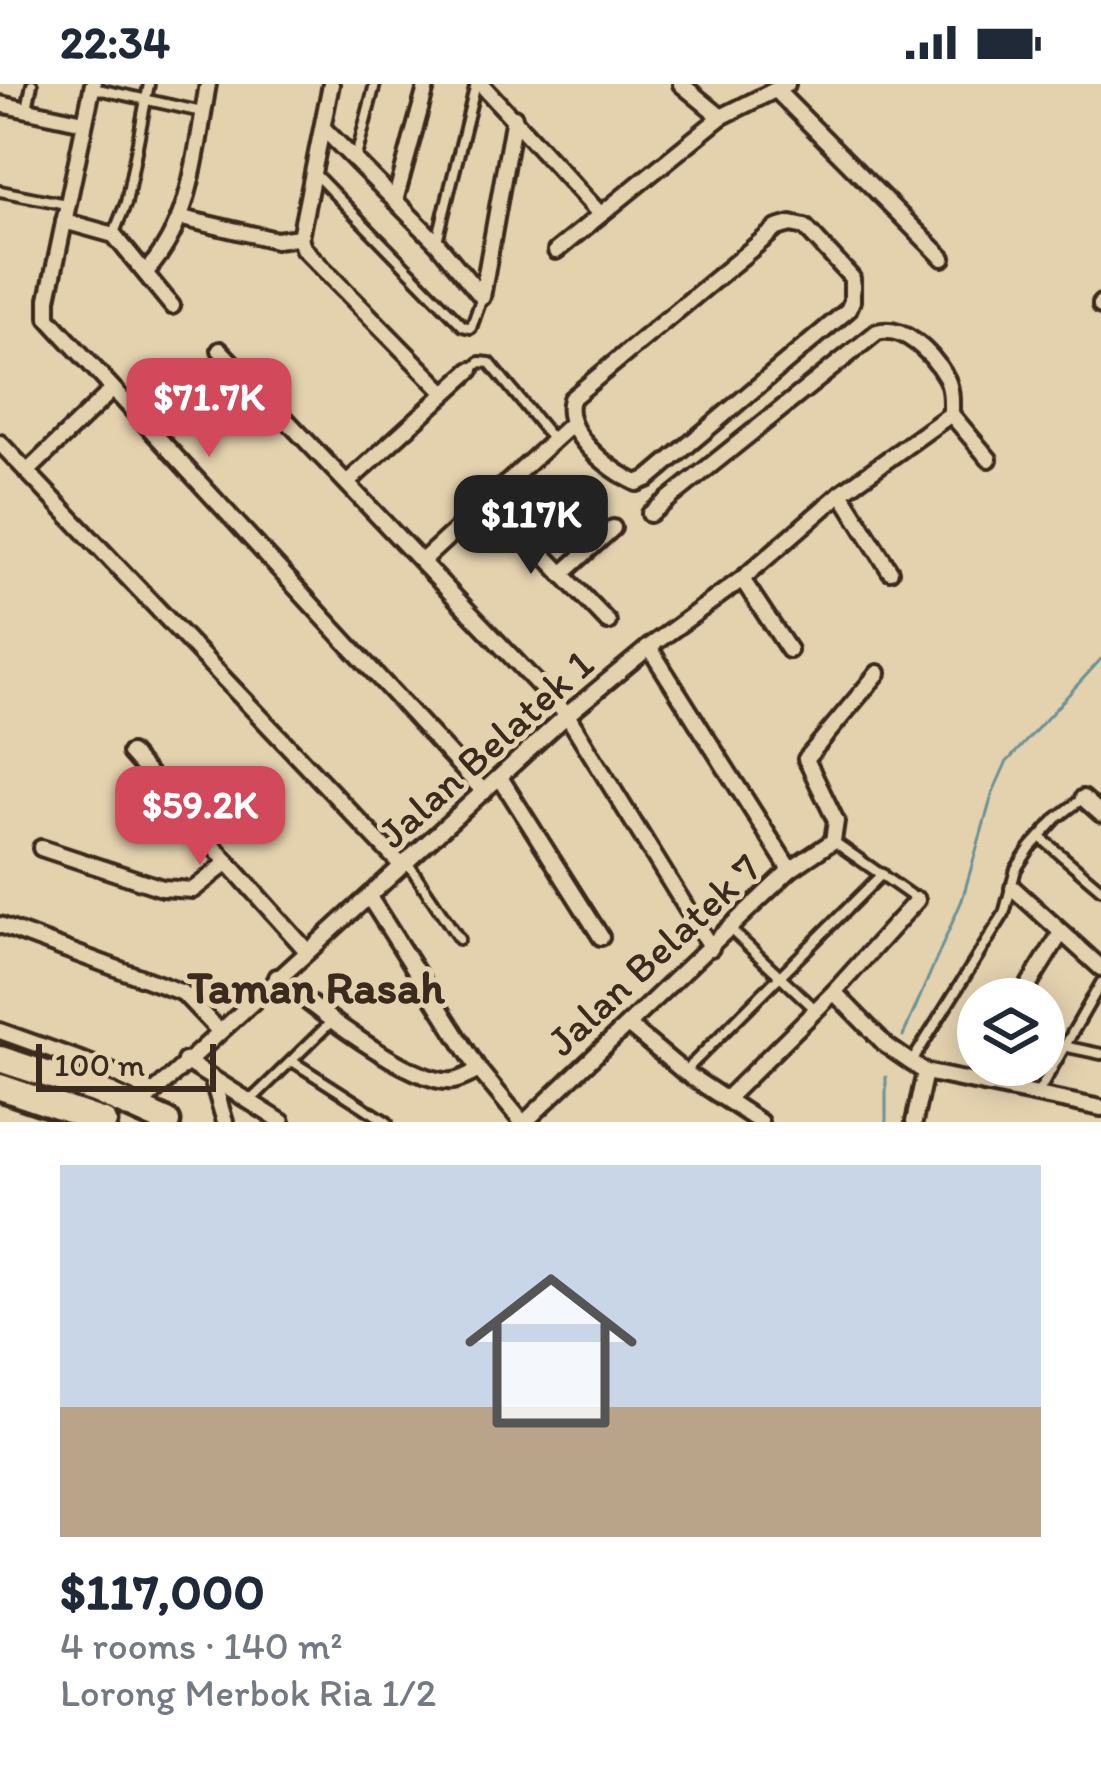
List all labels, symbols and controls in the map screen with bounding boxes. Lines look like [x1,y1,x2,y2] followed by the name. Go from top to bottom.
[60,15,170,69] text: 22:34
[111,358,307,460] pin: $71.7K
[153,373,265,420] text: $71.7K
[447,475,615,577] pin: $117K
[481,490,581,537] text: $117K
[367,638,604,858] street label: Jalan Belatek 1
[102,766,298,868] pin: $59.2K
[142,781,258,828] text: $59.2K
[536,842,771,1066] street label: Jalan Belatek 7
[186,960,446,1014] district label: Taman Rasah
[957,978,1065,1086] map controls
[957,978,1065,1086] button: layers
[36,1038,216,1091] scale bar
[54,1045,145,1084] text: 100 m
[443,1243,659,1459] icon: home
[60,1561,265,1622] text: $117,000
[60,1622,343,1669] text: 4 rooms · 140 m²
[60,1669,436,1716] text: Lorong Merbok Ria 1/2

